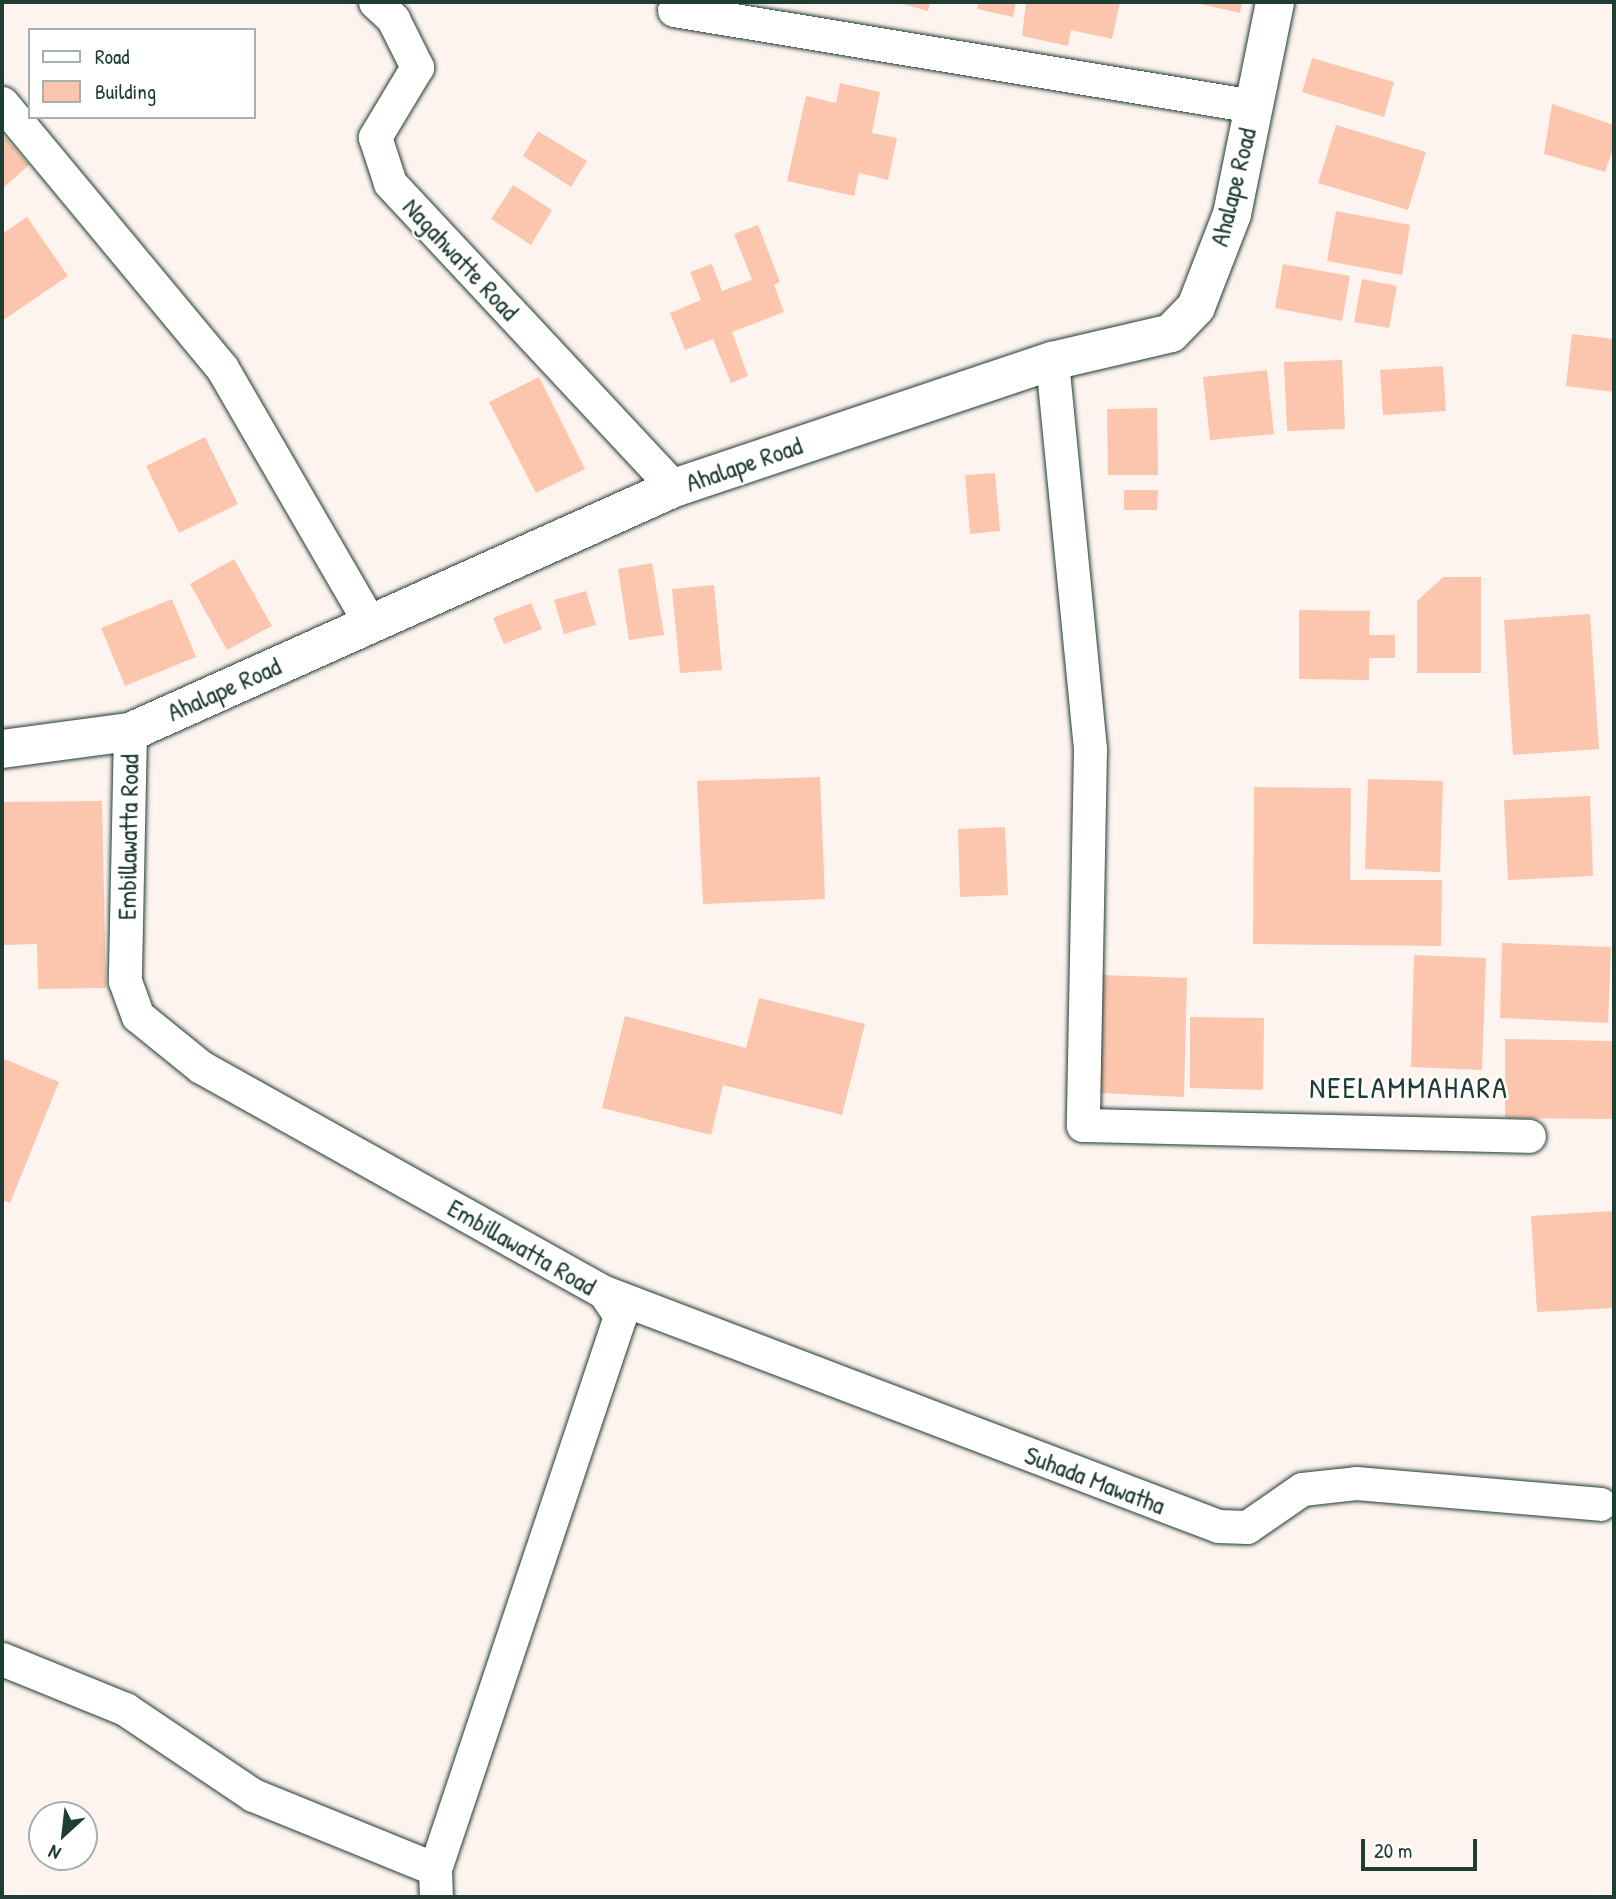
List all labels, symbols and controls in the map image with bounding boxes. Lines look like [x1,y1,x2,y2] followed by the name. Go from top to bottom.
[28,28,256,119] legend
[95,42,129,71] text: Road
[95,77,156,106] text: Building
[1203,125,1263,249] street label: Ahalape Road
[396,191,526,327] street label: Nagahwatte Road
[682,430,806,498] street label: Ahalape Road
[162,650,286,728] street label: Ahalape Road
[111,754,145,920] street label: Embillawatta Road
[1311,1069,1507,1105] district label: NEELAMMAHARA
[442,1192,602,1302] street label: Embillawatta Road
[1020,1439,1170,1521] street label: Suhada Mawatha
[28,1801,98,1871] north arrow
[1364,1826,1480,1870] scale bar
[1374,1836,1412,1865] text: 20 m
[44,1839,65,1867] text: N

